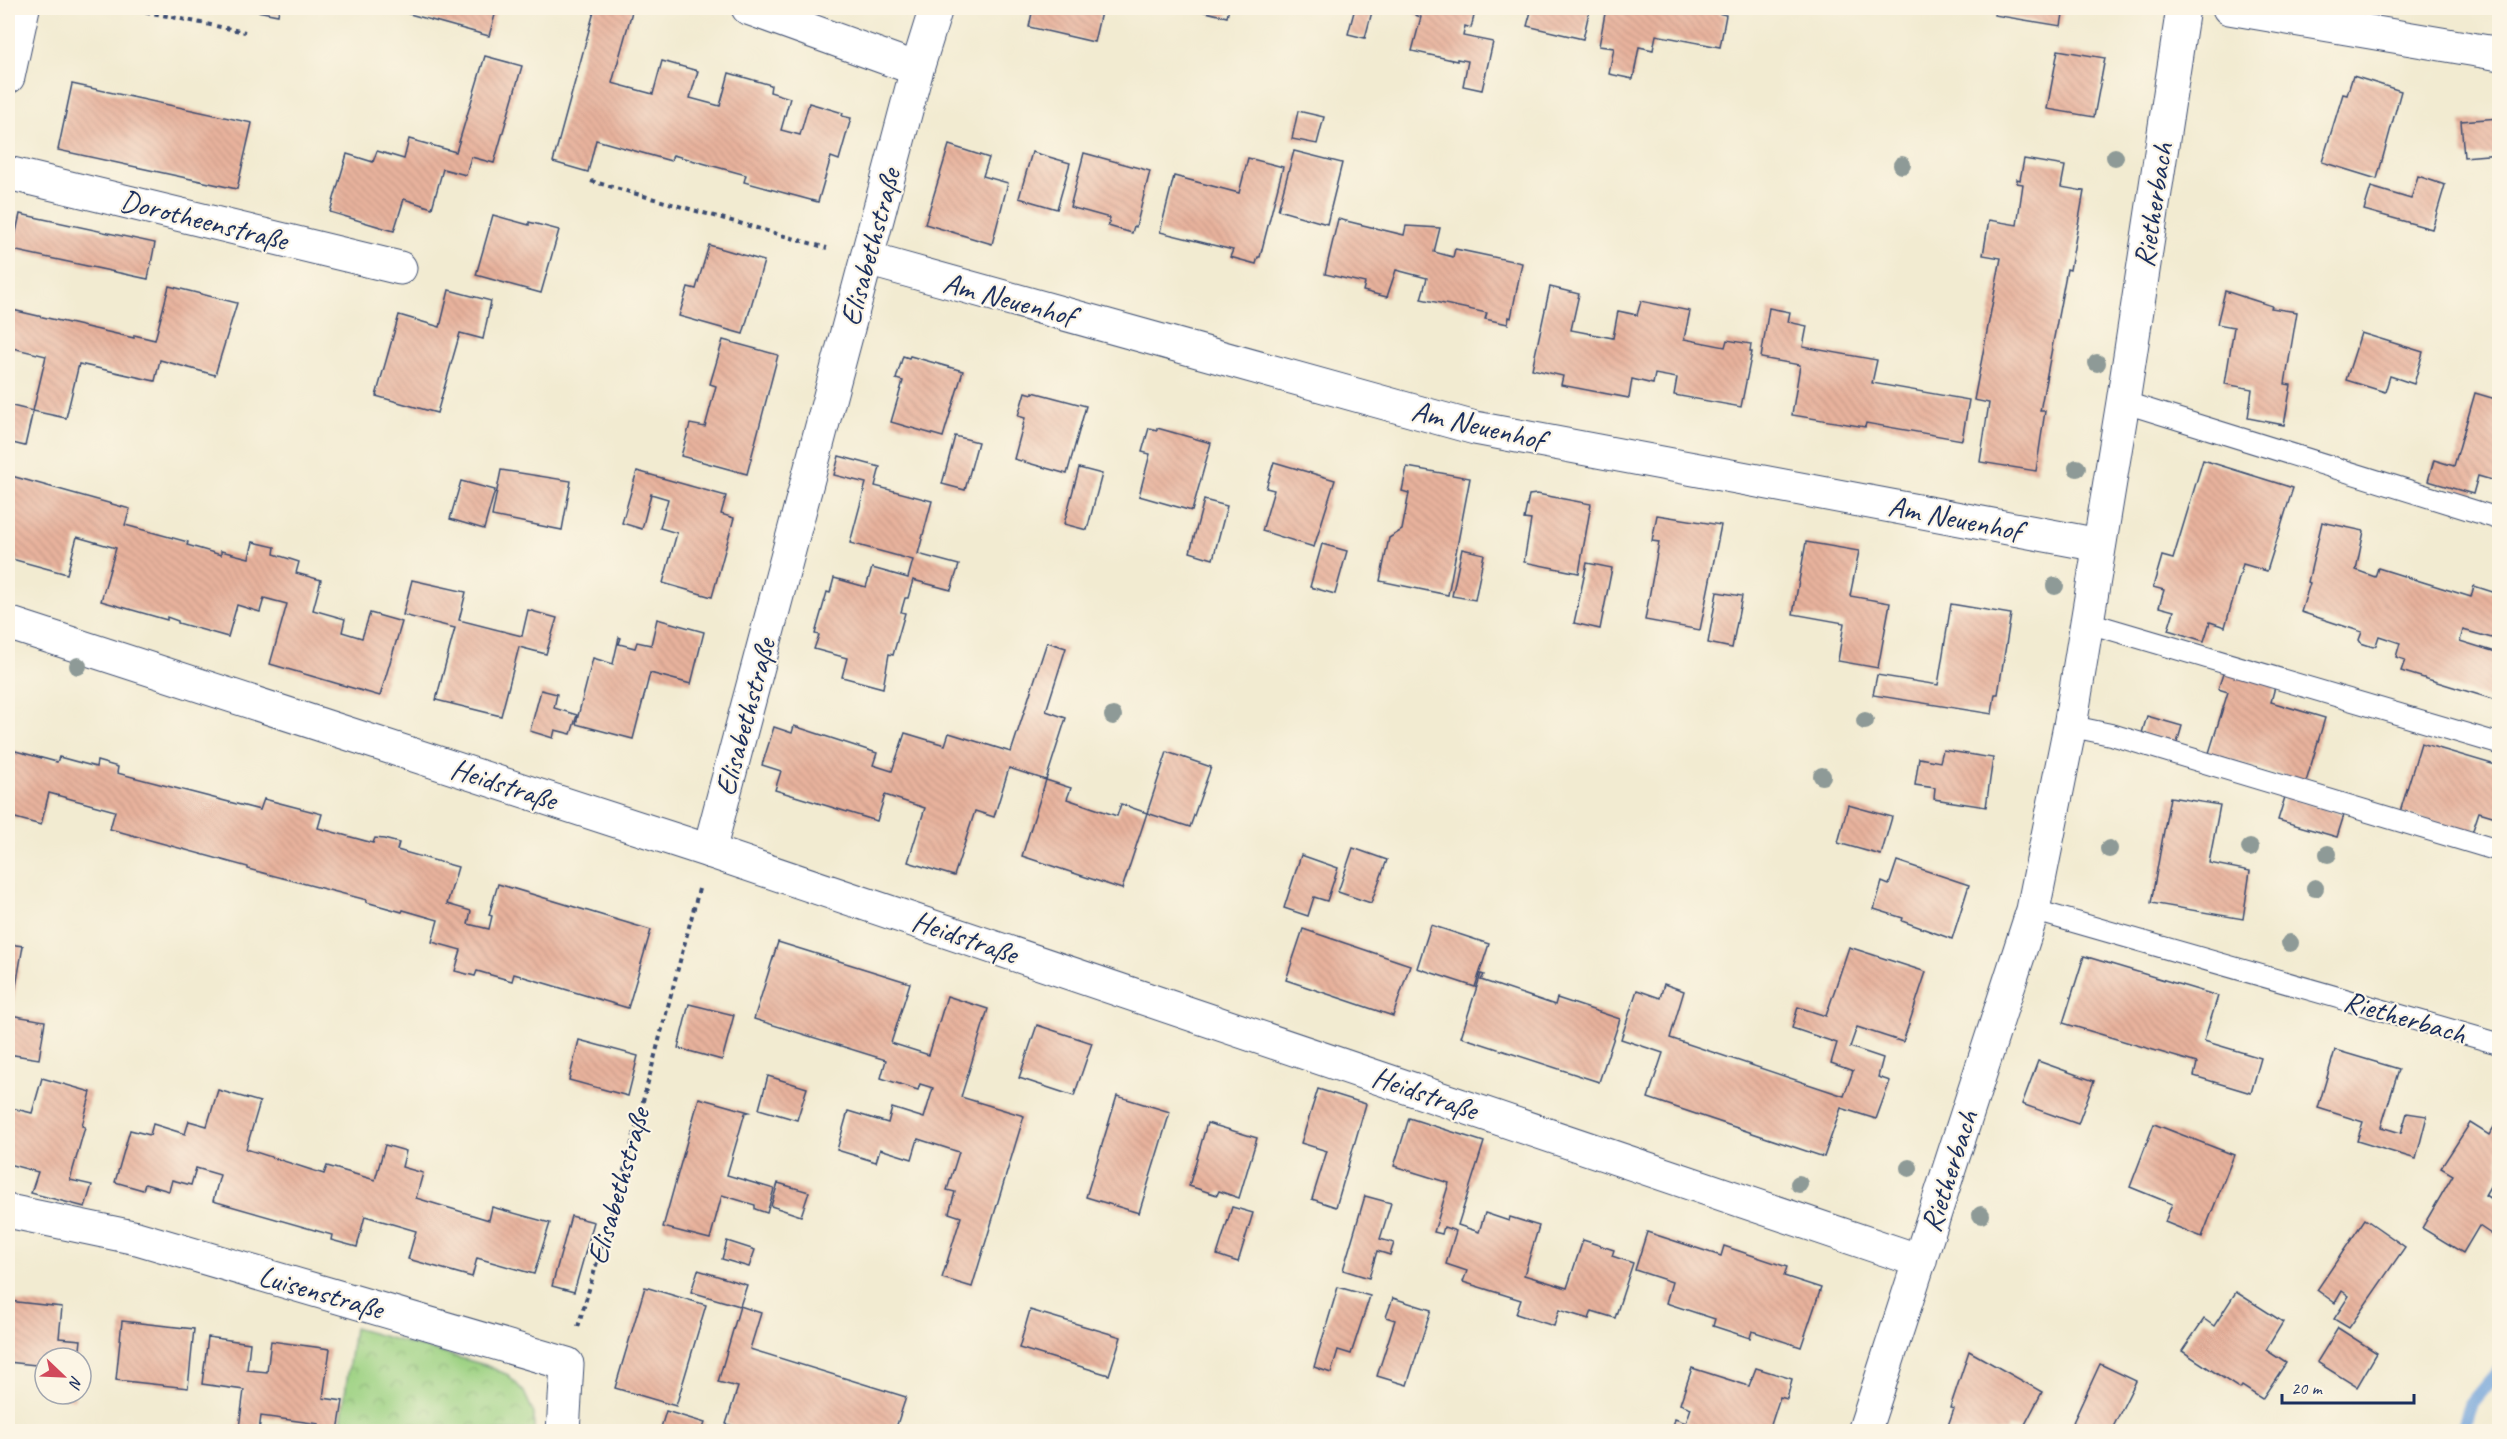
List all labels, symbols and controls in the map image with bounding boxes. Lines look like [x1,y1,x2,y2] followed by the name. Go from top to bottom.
[2124,140,2182,270] street label: Rietherbach
[831,162,910,330] street label: Elisabethstraße
[117,181,294,260] street label: Dorotheenstraße
[939,263,1085,336] street label: Am Neuenhof
[1408,391,1554,460] street label: Am Neuenhof
[1885,487,2031,551] street label: Am Neuenhof
[706,632,785,800] street label: Elisabethstraße
[446,749,564,820] street label: Heidstraße
[907,901,1025,973] street label: Heidstraße
[2339,981,2471,1053] street label: Rietherbach
[1367,1057,1485,1129] street label: Heidstraße
[578,1101,659,1269] street label: Elisabethstraße
[1912,1105,1987,1237] street label: Rietherbach
[254,1256,390,1328] street label: Luisenstraße
[33,1346,93,1406] north arrow
[2282,1367,2414,1405] scale bar
[64,1373,87,1393] text: N
[2291,1377,2324,1399] text: 20 m

